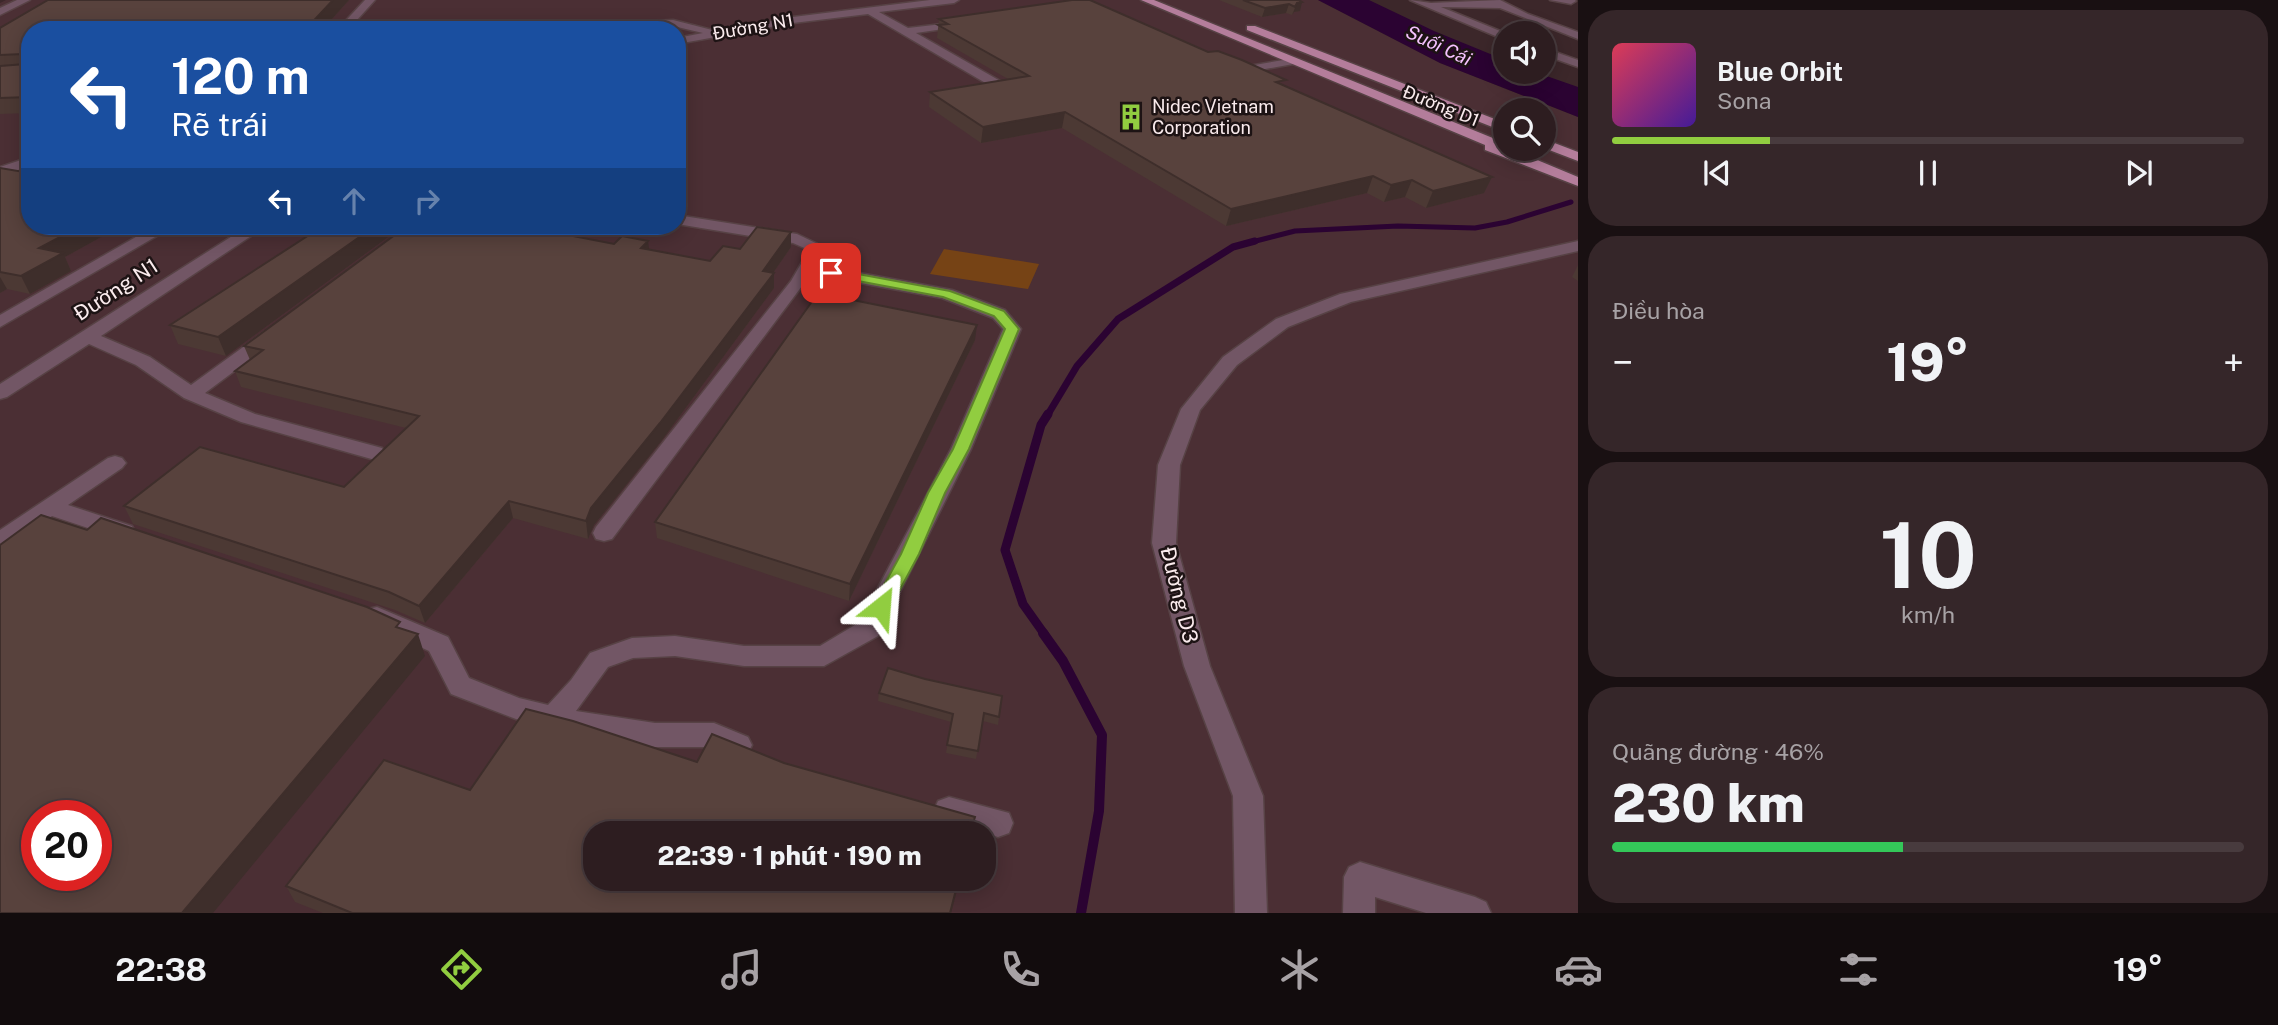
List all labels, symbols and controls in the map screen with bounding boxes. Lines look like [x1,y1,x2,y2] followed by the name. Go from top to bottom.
[711,9,795,44] street label: Đường N1
[1403,20,1476,70] water label: Suối Cái
[1493,21,1556,161] map controls
[1493,21,1556,84] button: sound
[171,47,310,105] text: 120 m
[56,49,147,140] icon: left
[1717,56,1843,87] text: Blue Orbit
[1400,81,1483,130] street label: Đường D1
[1717,87,1771,114] text: Sona
[1152,96,1274,138] place label: Nidec Vietnam Corporation
[1493,98,1556,161] button: search
[1116,102,1146,132] building icon: Nidec Vietnam Corporation
[171,106,268,143] text: Rẽ trái
[1698,154,1736,192] icon: previous
[1909,154,1947,192] icon: pause
[2120,154,2158,192] icon: next
[262,182,300,220] icon: left
[335,182,373,220] icon: ahead
[408,182,446,220] icon: right
[801,243,861,303] pin
[69,253,163,326] street label: Đường N1
[812,254,850,292] icon: arrive
[1612,297,1705,324] text: Điều hòa
[1887,332,1969,393] text: 19°
[1612,340,1633,385] text: −
[2223,340,2244,385] text: +
[1879,502,1977,608] text: 10
[1155,544,1204,646] street label: Đường D3
[844,570,918,644] position arrow
[1901,601,1955,628] text: km/h
[1612,738,1824,765] text: Quãng đường · 46%
[1612,773,1805,834] text: 230 km
[21,800,112,891] speed limit sign: 20
[657,840,922,871] text: 22:39 · 1 phút · 190 m
[437,945,486,994] icon: directions
[717,945,766,994] icon: music
[996,945,1045,994] icon: phone
[1275,945,1324,994] icon: climate
[1554,945,1603,994] icon: car
[1834,945,1883,994] icon: filters
[115,951,207,988] text: 22:38
[2113,951,2163,988] text: 19°

